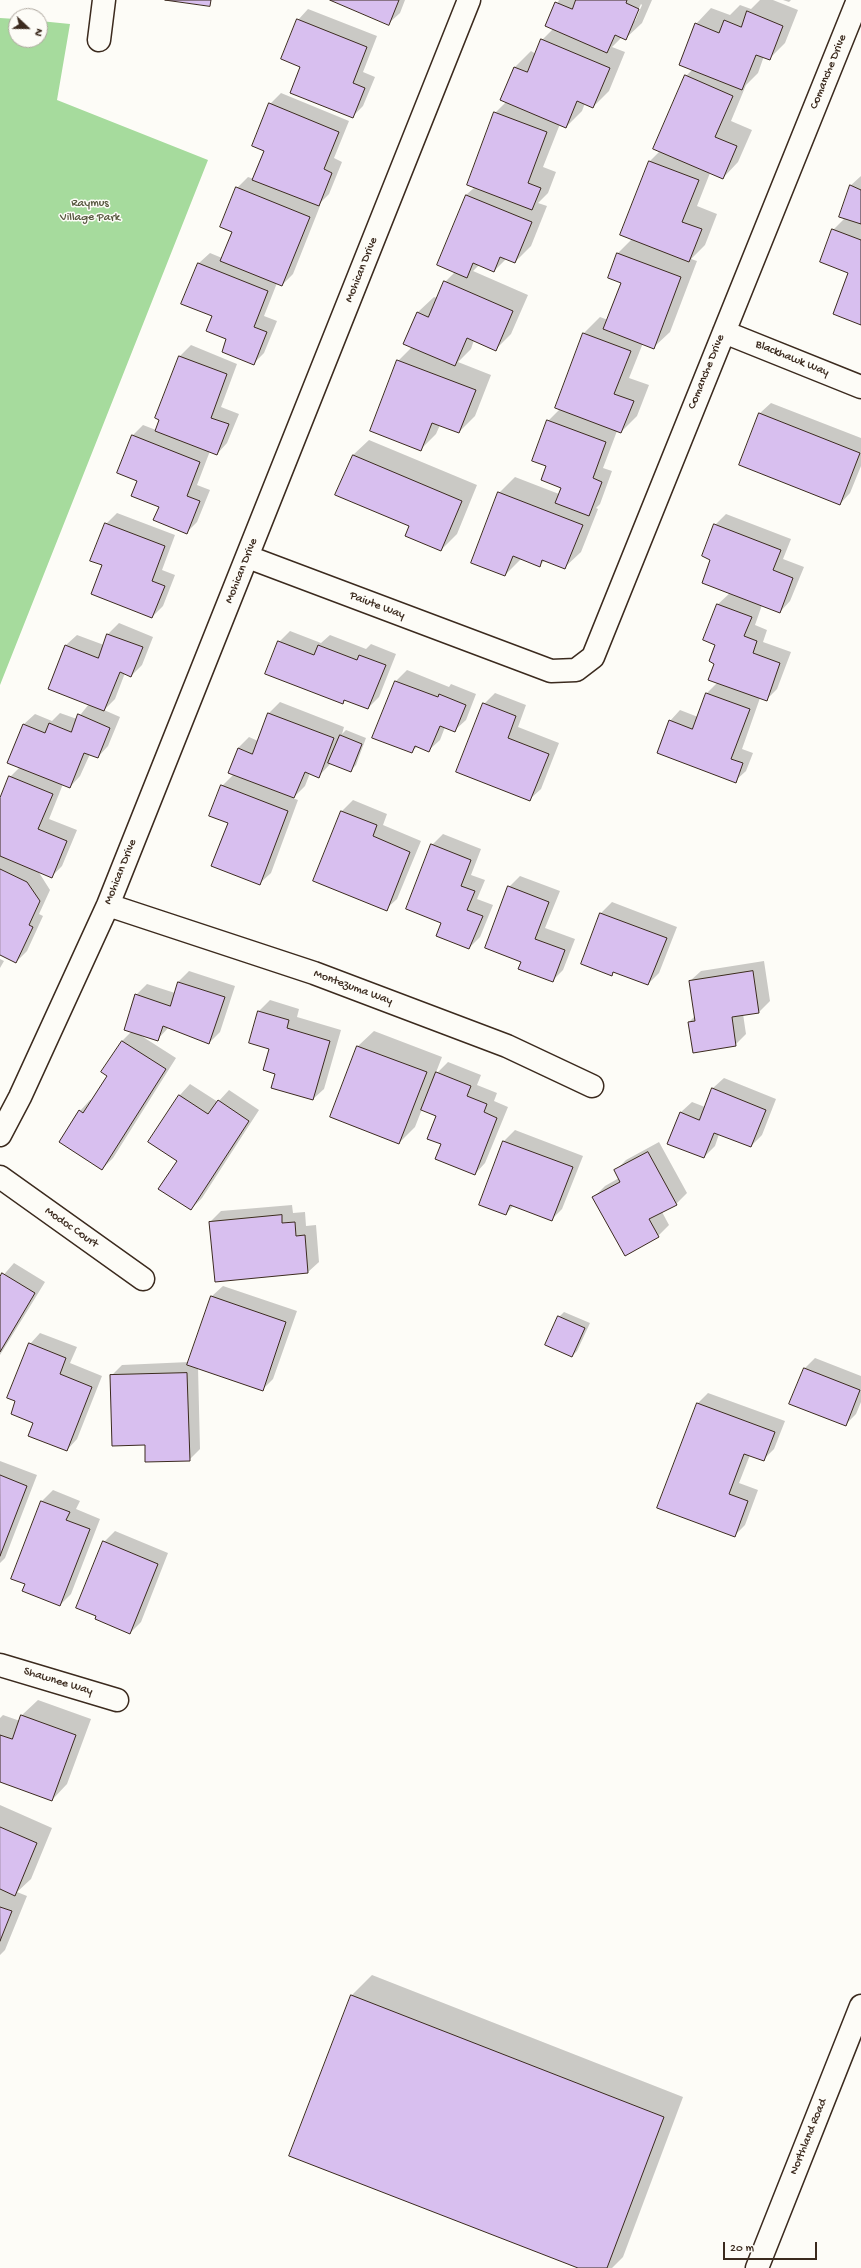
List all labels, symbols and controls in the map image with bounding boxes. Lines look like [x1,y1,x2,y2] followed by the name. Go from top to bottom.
[8,8,48,48] north arrow
[31,27,45,38] text: N
[807,33,851,111] street label: Comanche Drive
[60,197,120,225] park label: Raymus Village Park
[342,235,382,305] street label: Mohican Drive
[685,333,729,411] street label: Comanche Drive
[753,338,831,380] street label: Blackhawk Way
[222,536,262,606] street label: Mohican Drive
[347,589,407,623] street label: Paiute Way
[101,837,141,907] street label: Mohican Drive
[312,967,394,1009] street label: Montezuma Way
[41,1204,101,1252] street label: Modoc Court
[22,1665,94,1699] street label: Shawnee Way
[787,2097,831,2177] street label: Northland Road
[725,2234,819,2260] scale bar
[730,2242,754,2256] text: 20 m

